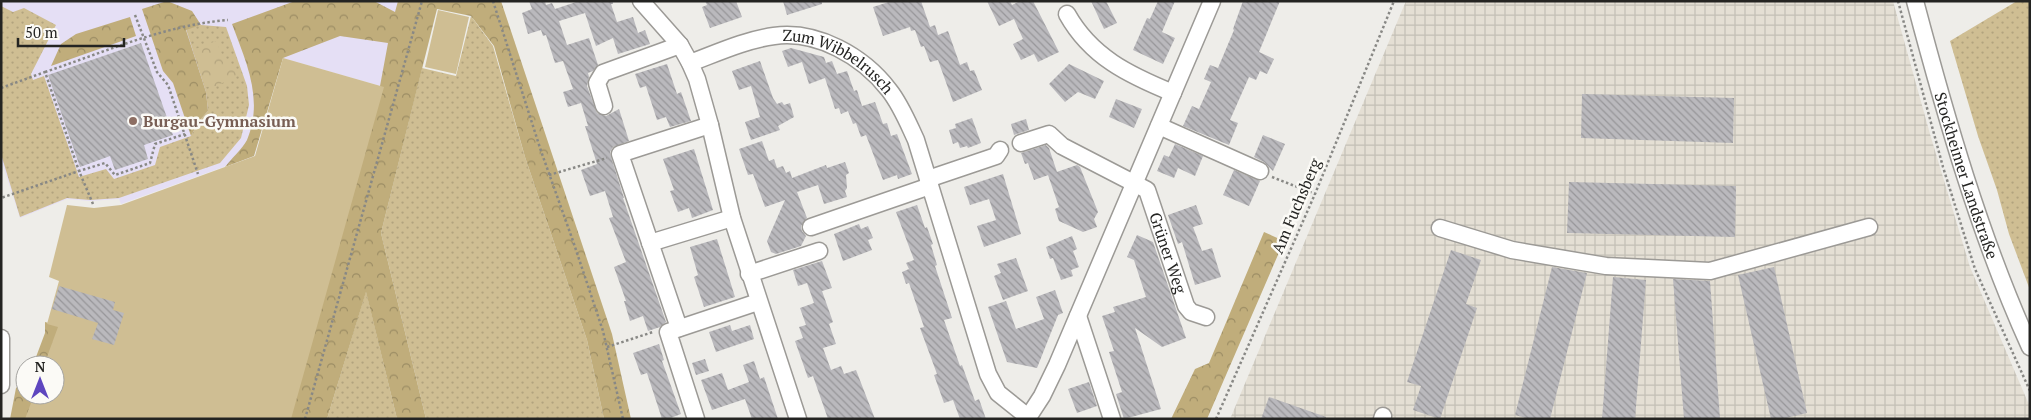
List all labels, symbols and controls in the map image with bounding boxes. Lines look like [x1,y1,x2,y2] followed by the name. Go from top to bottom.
[18,15,124,47] scale bar
[25,22,58,42] text: 50 m
[782,24,899,99] street label: Zum Wibbelrusch
[1929,90,2004,262] street label: Stockheimer Landstraße
[143,110,296,132] place label: Burgau-Gymnasium
[127,115,139,127] marker: Burgau-Gymnasium
[1266,154,1326,257] street label: Am Fuchsberg
[1144,209,1192,297] street label: Grüner Weg
[15,355,65,405] north arrow
[35,357,46,376] text: N

